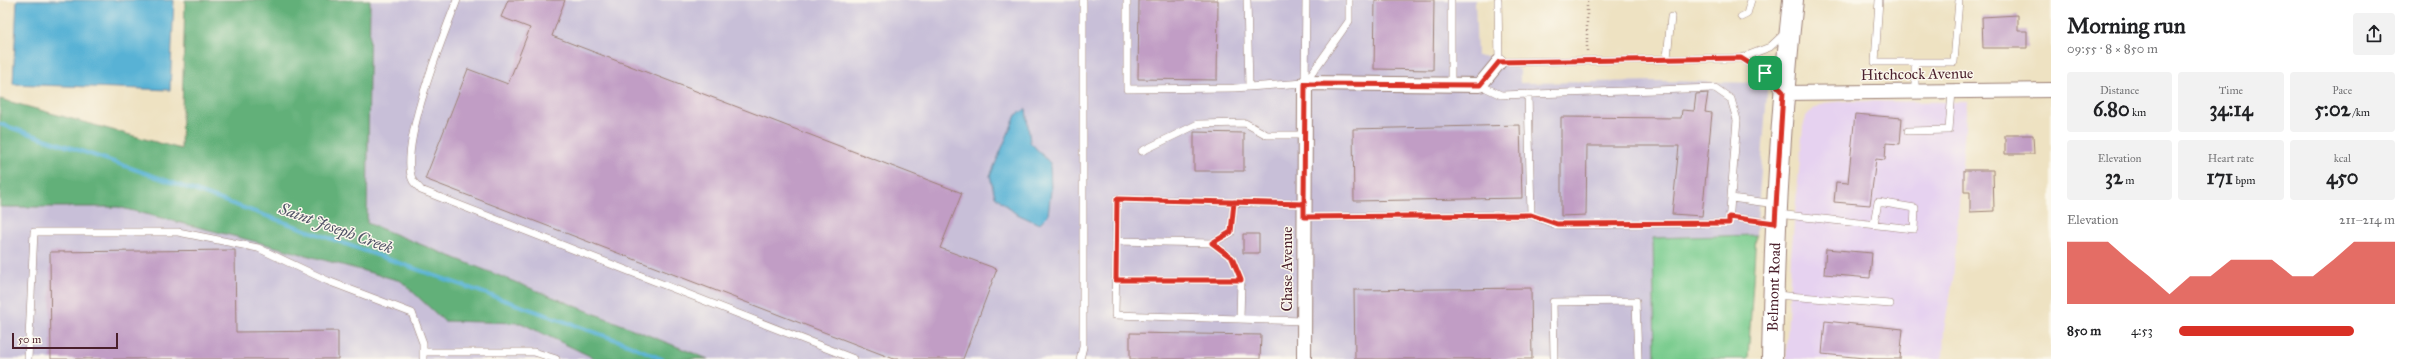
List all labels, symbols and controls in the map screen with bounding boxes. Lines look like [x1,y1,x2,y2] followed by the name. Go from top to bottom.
[2067,12,2186,39] text: Morning run
[2353,13,2395,55] button: share
[2067,41,2158,57] text: 09:55 · 8 × 850 m
[1748,56,1782,90] pin
[1754,62,1776,84] icon: arrive
[1861,64,1973,84] street label: Hitchcock Avenue
[2100,84,2139,97] text: Distance
[2219,84,2243,97] text: Time
[2332,84,2352,97] text: Pace
[2093,97,2130,121] text: 6.80
[2209,97,2253,121] text: 34:14
[2315,97,2350,121] text: 5:02
[2130,106,2146,119] text: km
[2350,106,2370,119] text: /km
[2098,152,2142,165] text: Elevation
[2208,152,2254,165] text: Heart rate
[2334,152,2351,165] text: kcal
[2105,165,2123,189] text: 32
[2207,165,2233,189] text: 171
[2326,165,2358,189] text: 450
[2123,174,2134,187] text: m
[2233,174,2255,187] text: bpm
[275,198,395,258] water label: Saint Joseph Creek
[2067,212,2119,228] text: Elevation
[2339,212,2395,228] text: 211–214 m
[1278,227,1296,311] street label: Chase Avenue
[1764,242,1784,332] street label: Belmont Road
[2067,323,2101,339] text: 850 m
[2131,323,2153,339] text: 4:53
[12,331,118,350] scale bar
[18,333,41,346] text: 50 m

